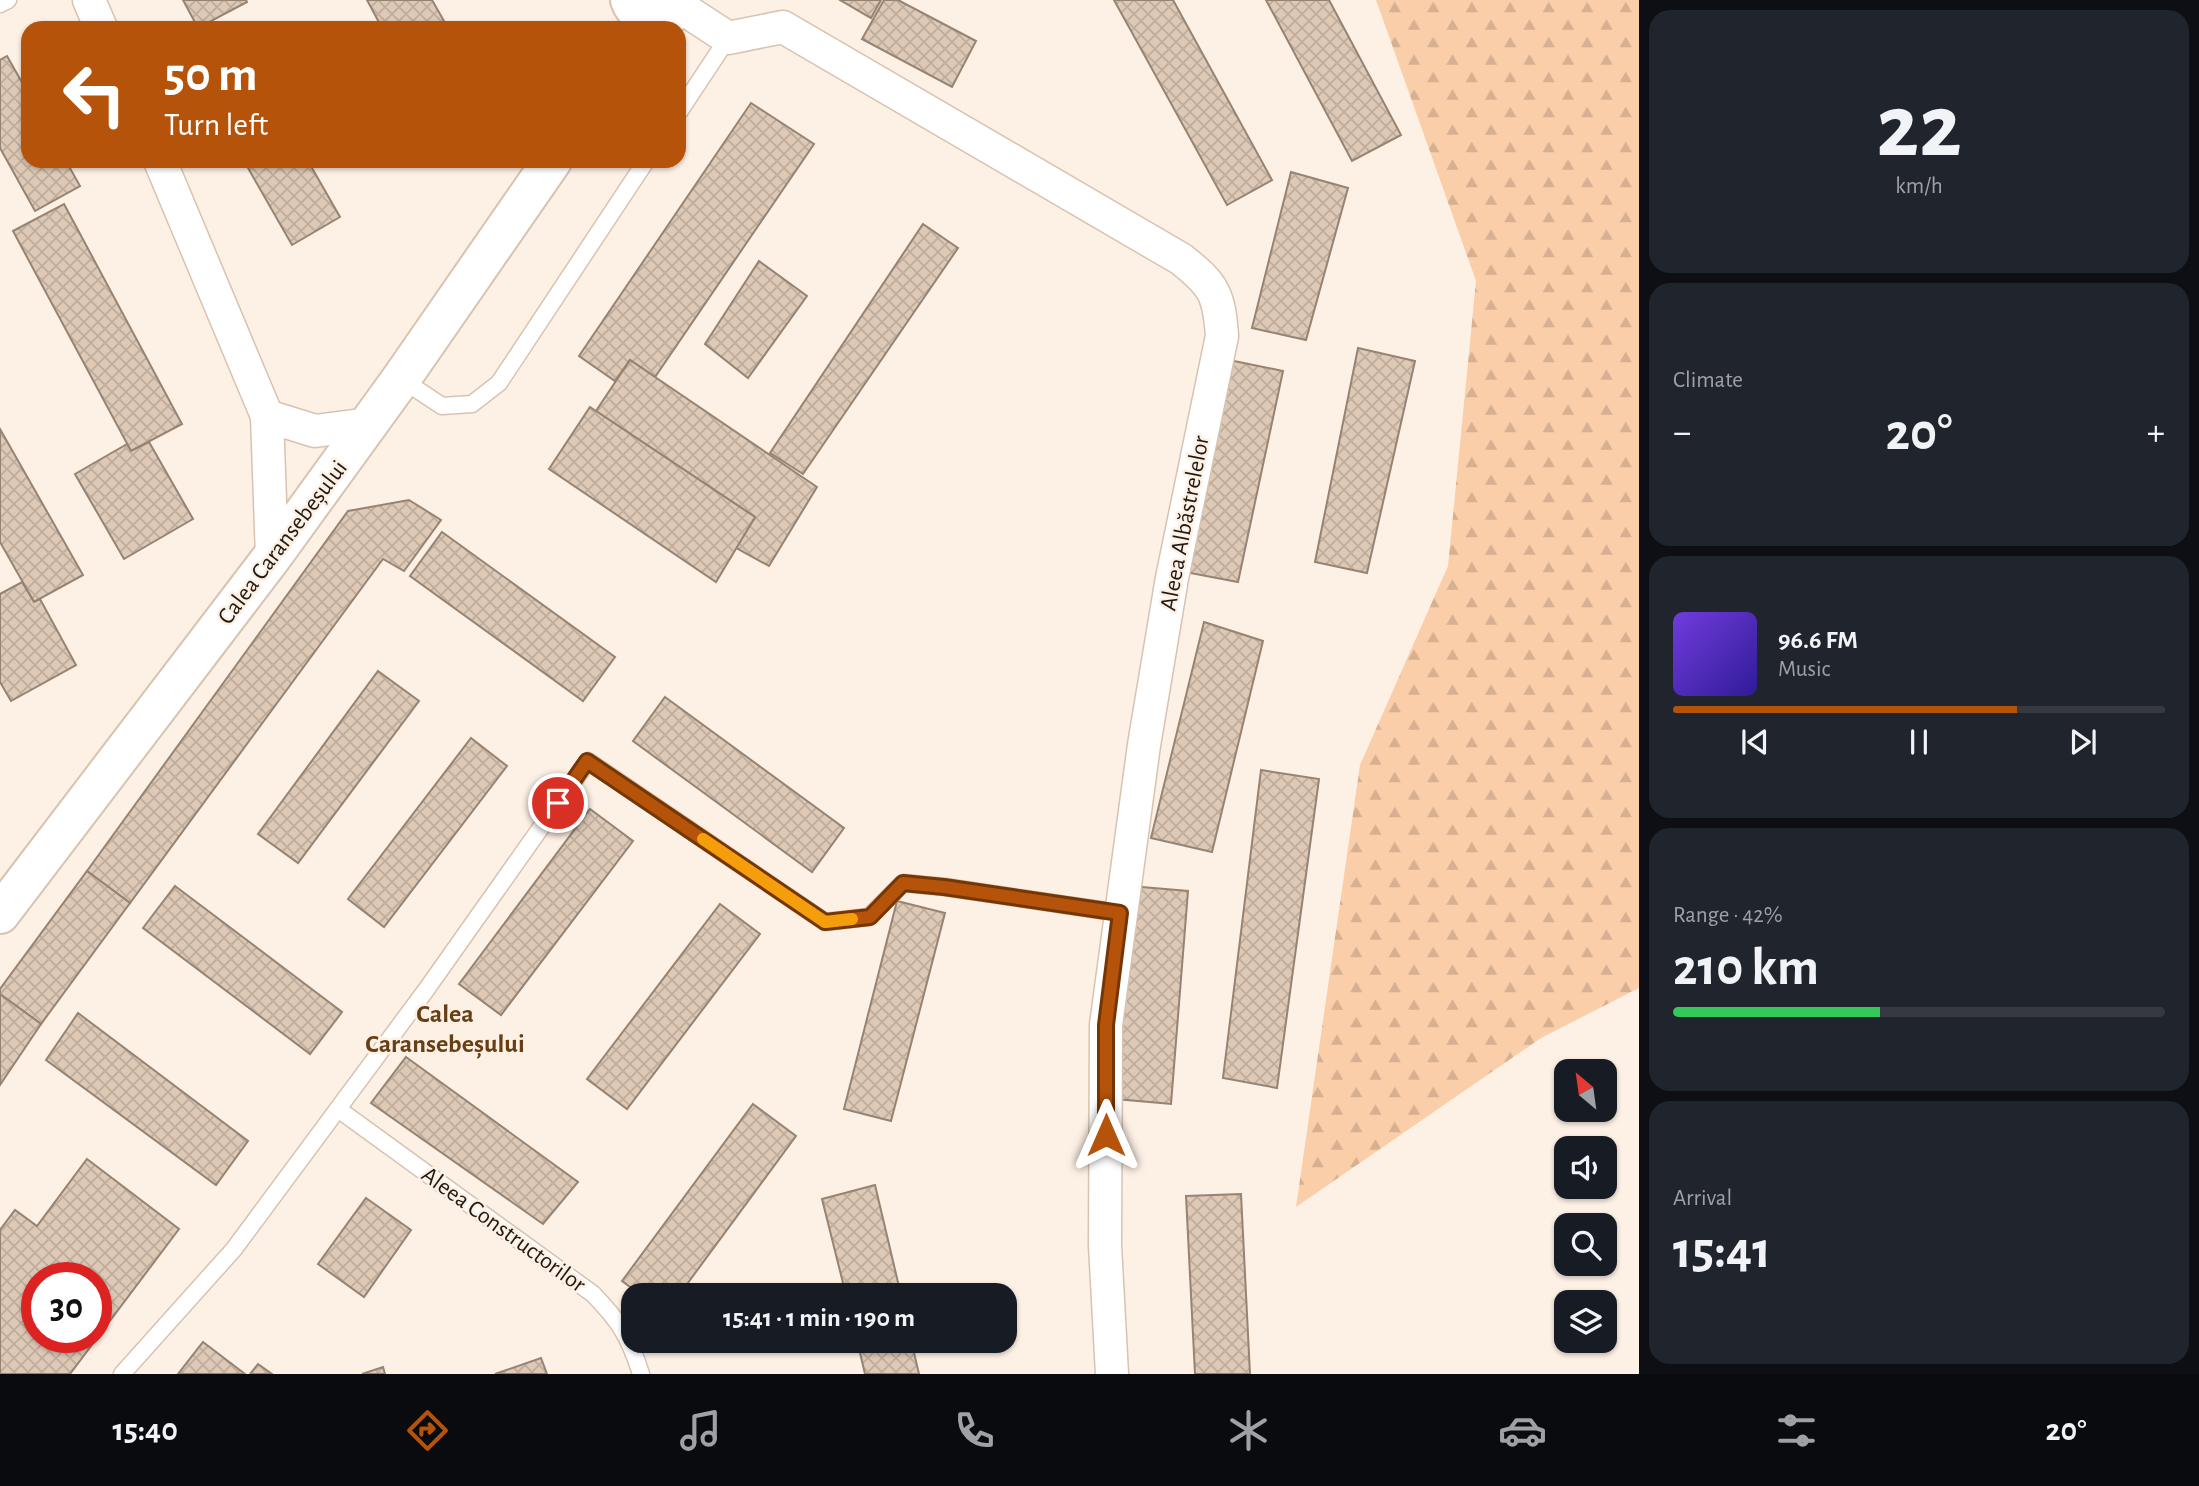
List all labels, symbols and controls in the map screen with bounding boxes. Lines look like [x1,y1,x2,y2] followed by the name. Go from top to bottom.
[49,49,140,140] icon: left
[164,51,258,100] text: 50 m
[1876,82,1962,173] text: 22
[164,109,268,141] text: Turn left
[1895,175,1943,198] text: km/h
[1673,369,1743,392] text: Climate
[1886,407,1952,459] text: 20°
[1673,414,1691,452] text: −
[2147,414,2165,452] text: +
[1156,433,1214,613] street label: Aleea Albăstrelelor
[214,456,353,630] street label: Calea Caransebeșului
[1778,627,1858,653] text: 96.6 FM
[1778,658,1830,681] text: Music
[1736,723,1774,761] icon: previous
[1900,723,1938,761] icon: pause
[2064,723,2102,761] icon: next
[528,773,588,833] pin
[539,784,577,822] icon: arrive
[1673,904,1783,927] text: Range · 42%
[1673,942,1819,994] text: 210 km
[365,1001,525,1059] district label: Calea Caransebeșului
[1554,1059,1617,1122] north arrow
[1554,1059,1617,1353] map controls
[1069,1098,1143,1172] position arrow
[1554,1136,1617,1199] button: sound
[417,1162,590,1297] street label: Aleea Constructorilor
[1673,1187,1732,1210] text: Arrival
[1554,1213,1617,1276] button: search
[1673,1225,1771,1277] text: 15:41
[21,1262,112,1353] speed limit sign: 30
[1554,1290,1617,1353] button: layers
[723,1305,915,1331] text: 15:41 · 1 min · 190 m
[403,1406,452,1455] icon: directions
[676,1406,725,1455] icon: music
[950,1406,999,1455] icon: phone
[1224,1406,1273,1455] icon: climate
[1498,1406,1547,1455] icon: car
[1772,1406,1821,1455] icon: filters
[112,1414,178,1446] text: 15:40
[2045,1414,2087,1446] text: 20°

